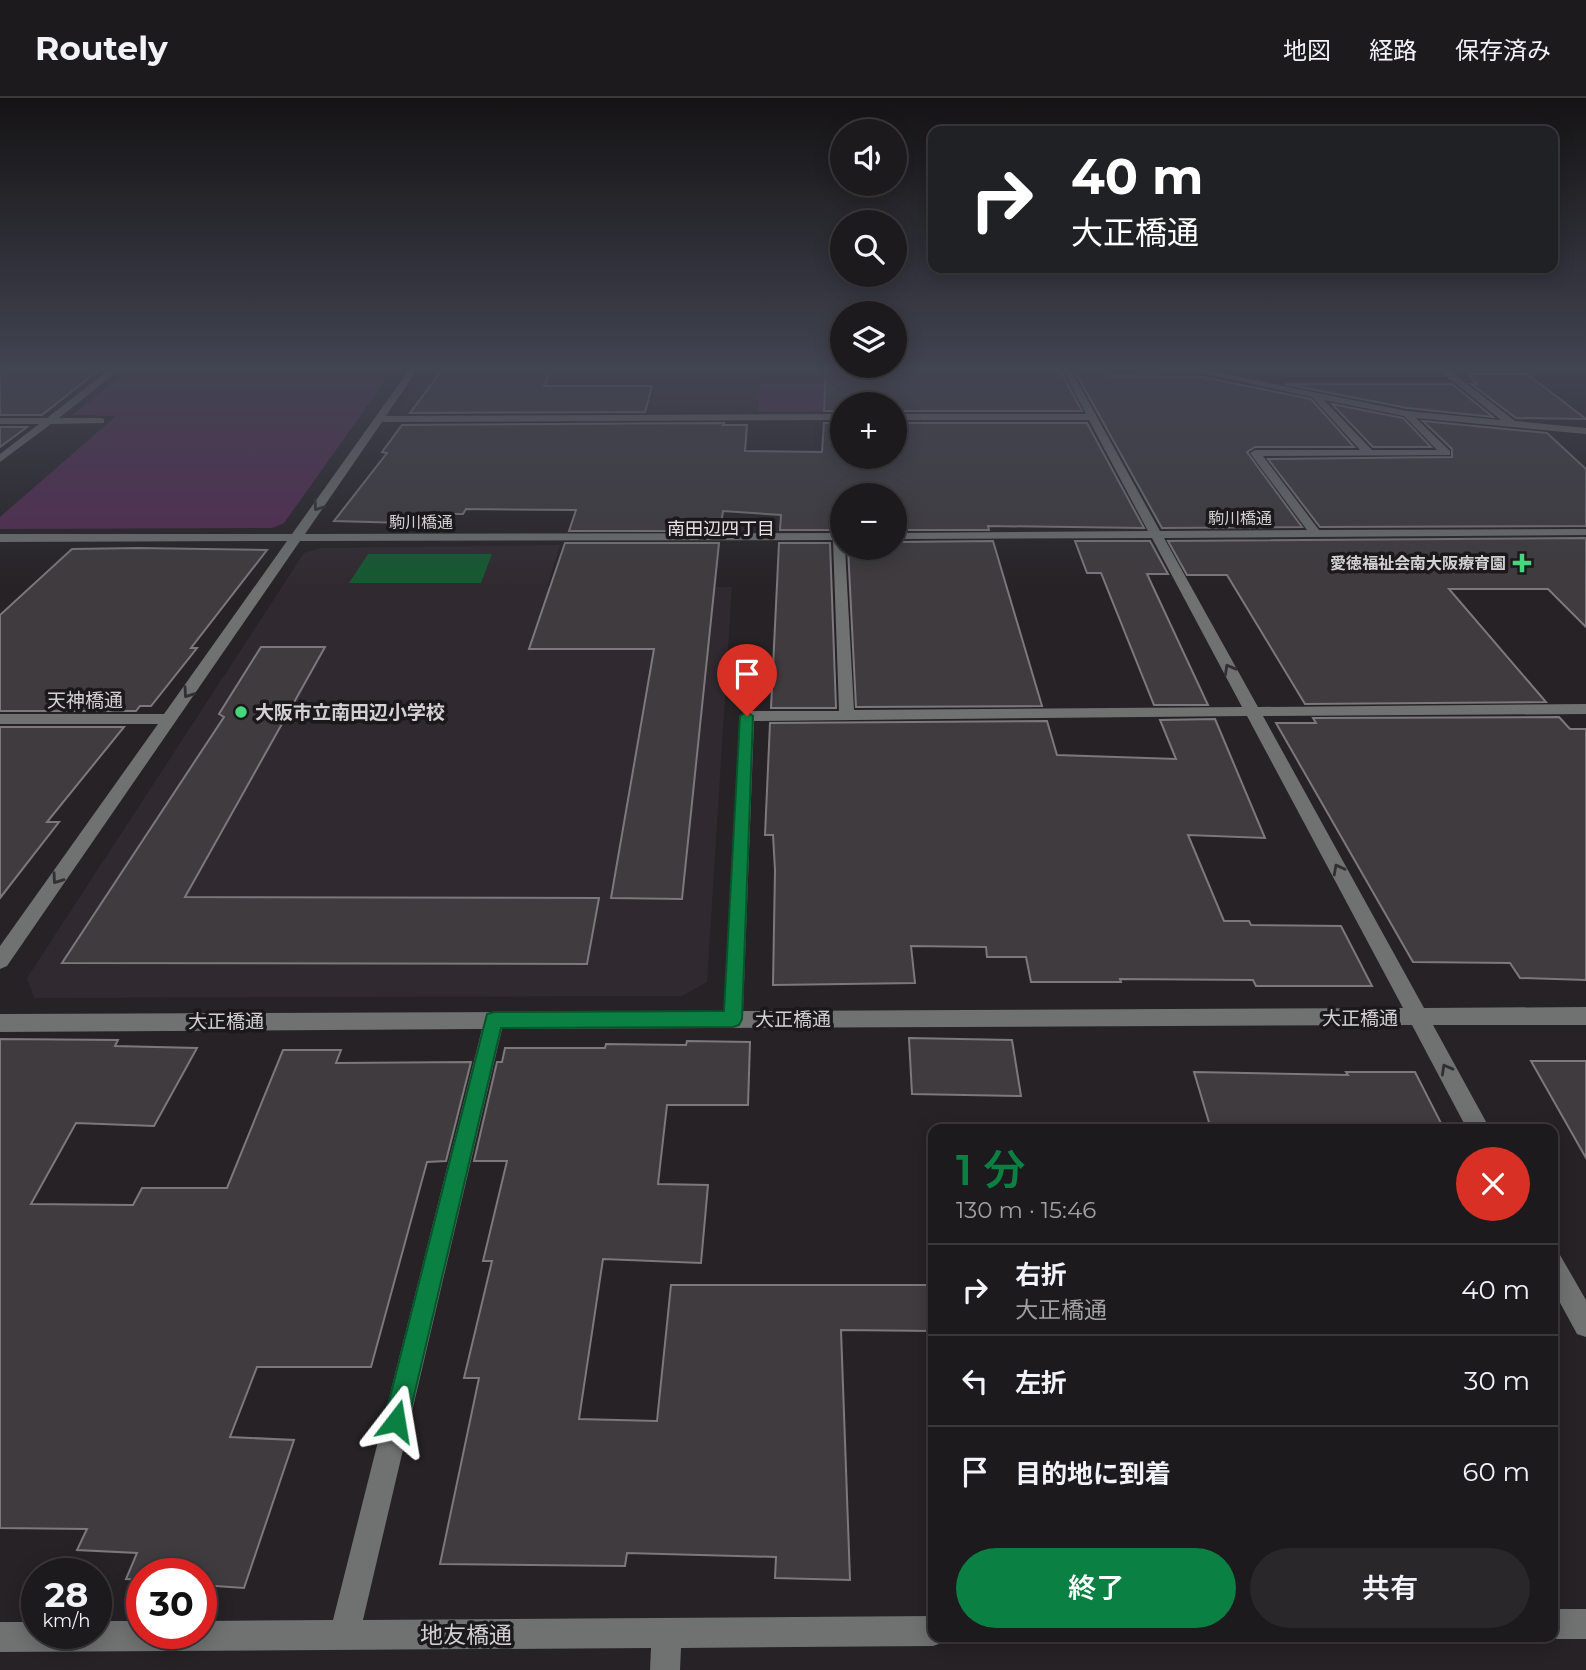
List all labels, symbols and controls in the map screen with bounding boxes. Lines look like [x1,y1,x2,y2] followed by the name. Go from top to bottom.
[35,28,168,68] text: Routely
[1283,36,1331,65] text: 地図
[1369,36,1417,65] text: 経路
[1455,36,1551,65] text: 保存済み
[830,119,907,560] map controls
[830,119,907,196] button: sound
[1071,147,1203,206] text: 40 m
[956,154,1047,245] icon: right
[830,210,907,287] button: search
[1071,213,1199,252] text: 大正橋通
[830,301,907,378] button: layers
[830,392,907,469] button: +
[830,483,907,560] button: −
[314,498,326,511] one-way arrow
[1208,509,1272,528] street label: 駒川橋通
[389,513,453,532] street label: 駒川橋通
[667,518,775,540] district label: 南田辺四丁目
[1512,553,1532,573] marker: 愛徳福祉会南大阪療育園
[1330,554,1506,573] place label: 愛徳福祉会南大阪療育園
[717,644,777,716] pin
[728,655,766,693] icon: arrive
[1224,664,1238,676] one-way arrow
[184,685,196,698] one-way arrow
[47,689,123,712] street label: 天神橋通
[255,701,445,724] place label: 大阪市立南田辺小学校
[233,704,249,720] marker: 大阪市立南田辺小学校
[1333,864,1346,876] one-way arrow
[53,871,65,884] one-way arrow
[1322,1007,1398,1030] street label: 大正橋通
[755,1008,831,1031] street label: 大正橋通
[188,1010,264,1033] street label: 大正橋通
[1441,1064,1455,1076] one-way arrow
[956,1144,1026,1196] text: 1 分
[1456,1147,1530,1221] button: close
[956,1196,1096,1224] text: 130 m · 15:46
[1015,1259,1067,1291] text: 右折
[956,1271,994,1309] icon: right
[1461,1274,1530,1306] text: 40 m
[1015,1296,1107,1324] text: 大正橋通
[956,1362,994,1400] icon: left
[1464,1365,1530,1397] text: 30 m
[1015,1367,1067,1399] text: 左折
[359,1384,433,1458] position arrow
[956,1453,994,1491] icon: arrive
[1463,1456,1530,1488] text: 60 m
[1015,1458,1171,1490] text: 目的地に到着
[956,1548,1236,1628] button: 終了
[1250,1548,1530,1628] button: 共有
[126,1558,217,1649] speed limit sign: 30
[45,1573,88,1616] text: 28
[42,1610,91,1632] text: km/h
[420,1621,512,1649] street label: 地友橋通

